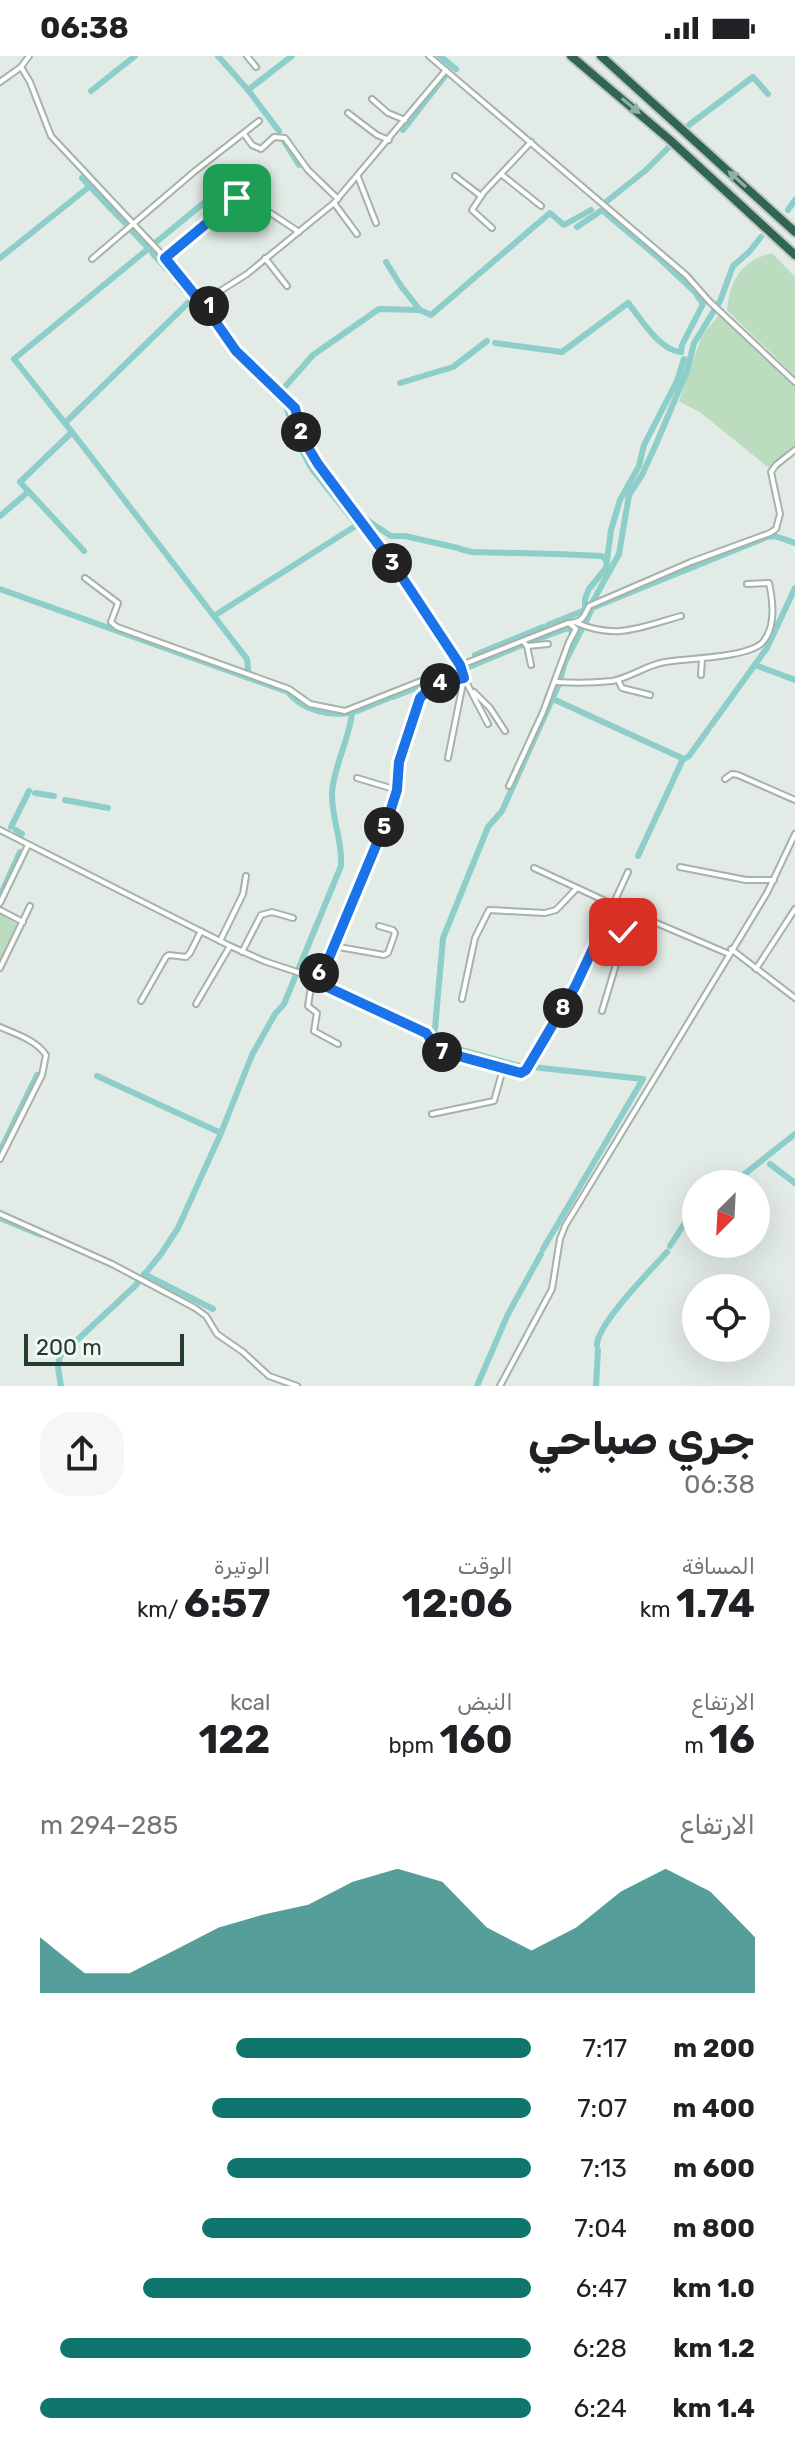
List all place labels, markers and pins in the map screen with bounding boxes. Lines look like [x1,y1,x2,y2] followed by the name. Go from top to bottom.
[203,164,271,232] pin
[189,286,229,326] pin: 1
[281,412,321,452] pin: 2
[372,543,412,583] pin: 3
[420,663,460,703] pin: 4
[364,807,404,847] pin: 5
[589,898,657,966] pin
[299,953,339,993] pin: 6
[543,988,583,1028] pin: 8
[422,1032,462,1072] pin: 7

